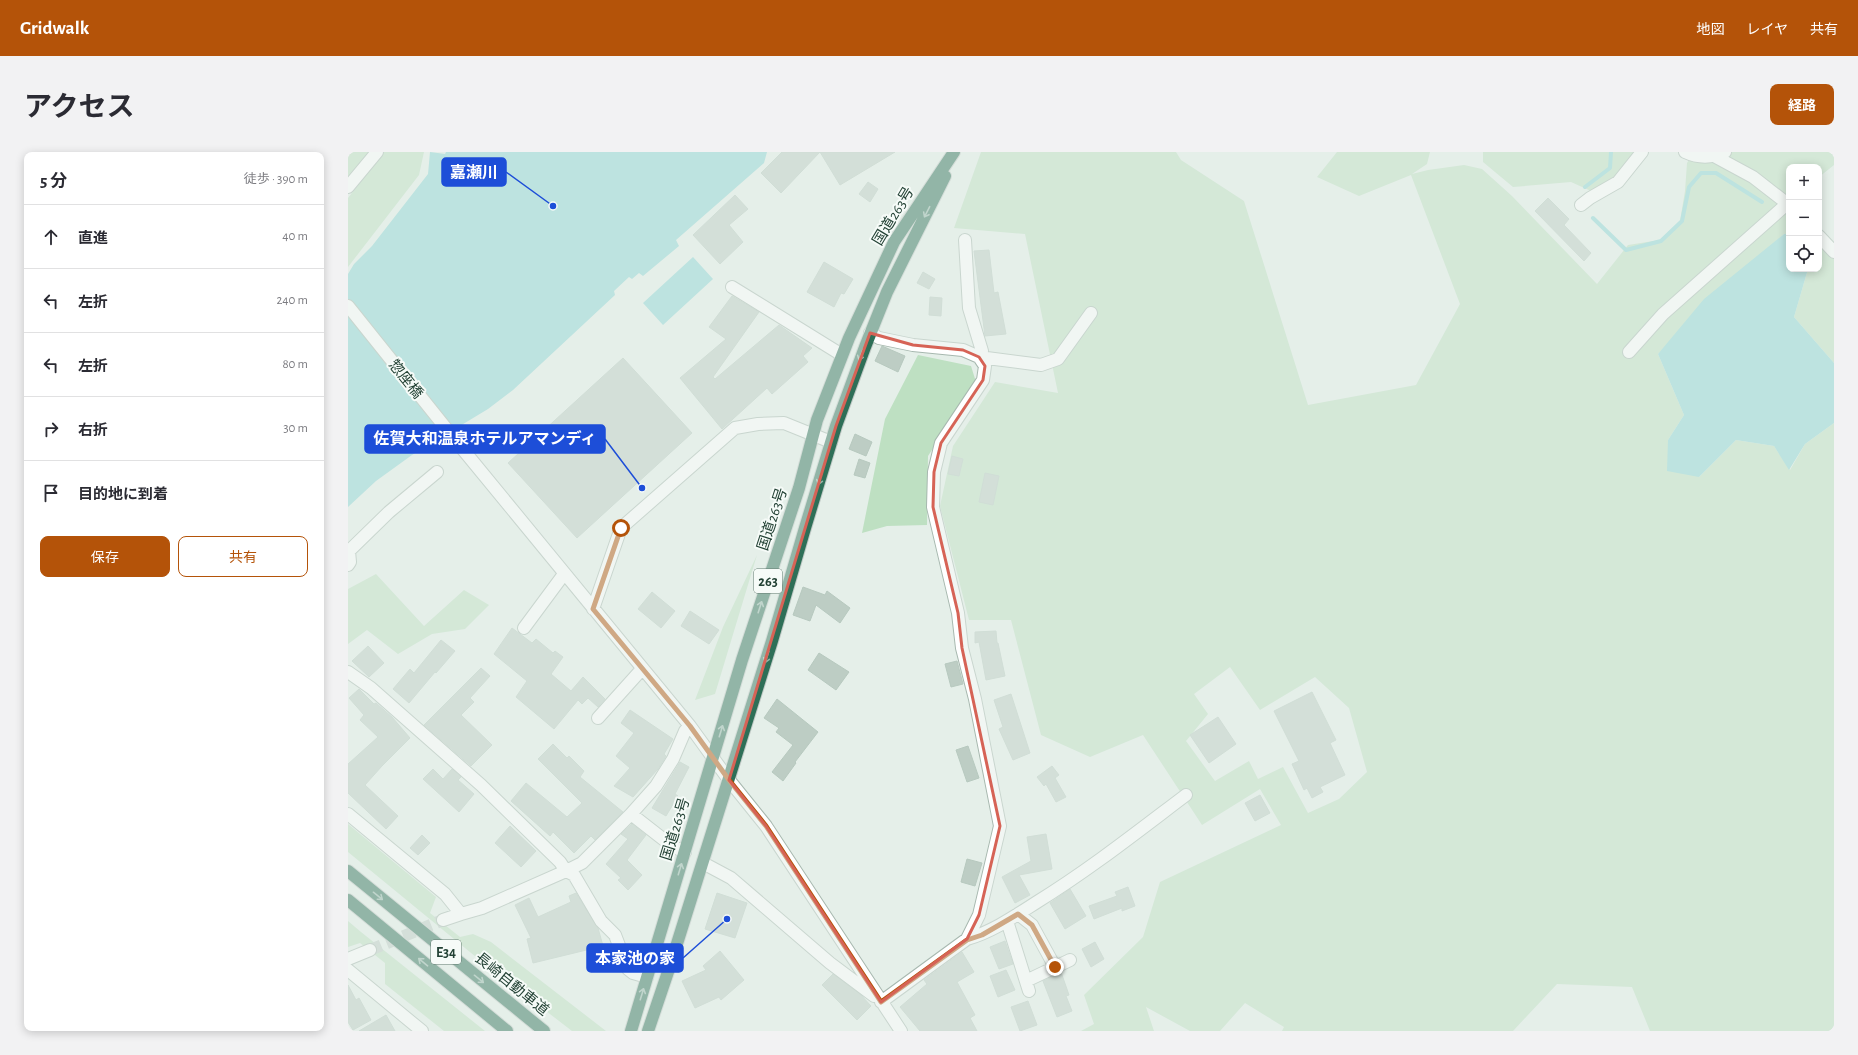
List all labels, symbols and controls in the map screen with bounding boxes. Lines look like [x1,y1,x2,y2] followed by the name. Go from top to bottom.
[20,19,89,38] text: Gridwalk
[1696,23,1724,37] text: 地図
[1746,23,1788,37] text: レイヤ
[1810,23,1838,37] text: 共有
[1770,84,1834,125] button: 経路
[24,94,135,122] text: アクセス
[442,158,506,186] callout: 嘉瀬川
[450,164,498,181] text: 嘉瀬川
[1786,164,1822,272] map controls
[1786,164,1822,200] button: +
[40,172,67,189] text: 5 分
[244,173,308,186] text: 徒歩 · 390 m
[869,184,917,248] street label: 国道263号
[1786,200,1822,236] button: −
[922,205,930,217] one-way arrow
[40,226,62,248] icon: ahead
[282,230,308,243] text: 40 m
[78,231,108,246] text: 直進
[1786,236,1822,272] button: locate
[40,290,62,312] icon: left
[276,294,308,307] text: 240 m
[78,295,108,310] text: 左折
[857,349,865,361] one-way arrow
[40,354,62,376] icon: left
[386,356,426,402] street label: 惣座橋
[282,358,308,371] text: 80 m
[78,359,108,374] text: 左折
[40,418,62,440] icon: right
[283,422,308,435] text: 30 m
[78,423,108,438] text: 右折
[365,425,605,453] callout: 佐賀大和温泉ホテルアマンディ
[373,430,596,447] text: 佐賀大和温泉ホテルアマンディ
[816,472,823,485] one-way arrow
[40,482,62,504] icon: arrive
[754,486,790,552] street label: 国道263号
[78,487,168,502] text: 目的地に到着
[612,519,630,537] route start
[40,536,170,577] button: 保存
[178,536,308,577] button: 共有
[754,569,782,593] road number: 263
[757,601,764,614] one-way arrow
[763,650,770,663] one-way arrow
[718,725,725,738] one-way arrow
[658,796,692,862] street label: 国道263号
[677,863,684,876] one-way arrow
[373,892,384,901] one-way arrow
[431,940,461,964] road number: E34
[587,944,683,972] callout: 本家池の家
[472,949,552,1019] street label: 長崎自動車道
[595,950,675,967] text: 本家池の家
[417,957,428,966] one-way arrow
[1046,958,1064,976] route end
[473,974,484,983] one-way arrow
[639,987,646,1000] one-way arrow

